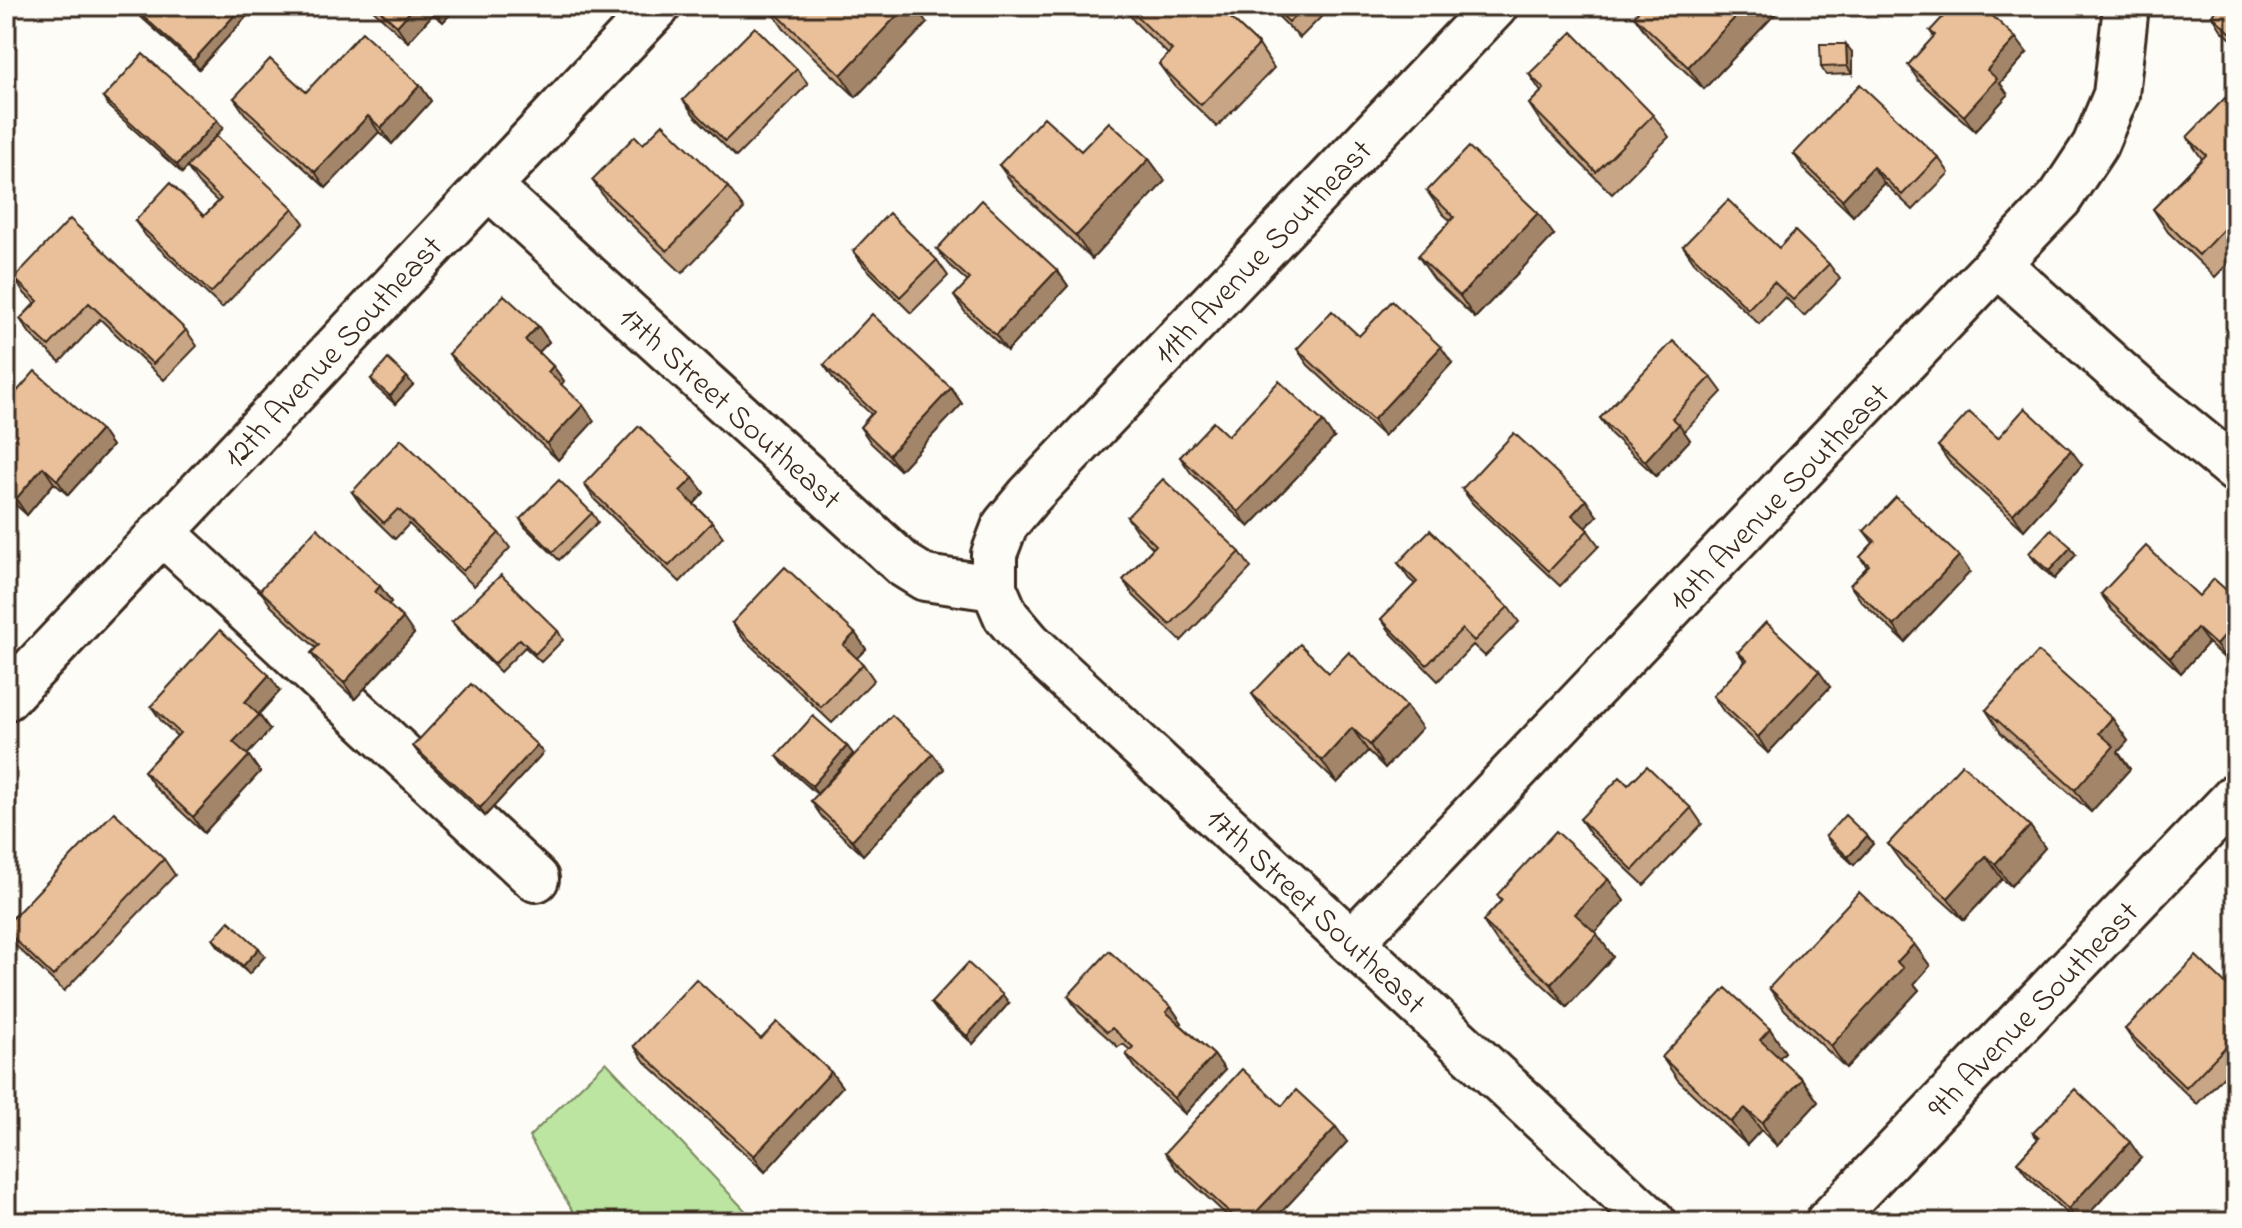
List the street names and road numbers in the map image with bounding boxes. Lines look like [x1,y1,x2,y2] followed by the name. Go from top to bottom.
[1144,130,1385,377] street label: 11th Avenue Southeast
[214,226,455,480] street label: 12th Avenue Southeast
[607,296,851,523] street label: 17th Street Southeast
[1659,373,1902,623] street label: 10th Avenue Southeast
[1194,798,1435,1027] street label: 17th Street Southeast
[1918,892,2151,1131] street label: 9th Avenue Southeast

